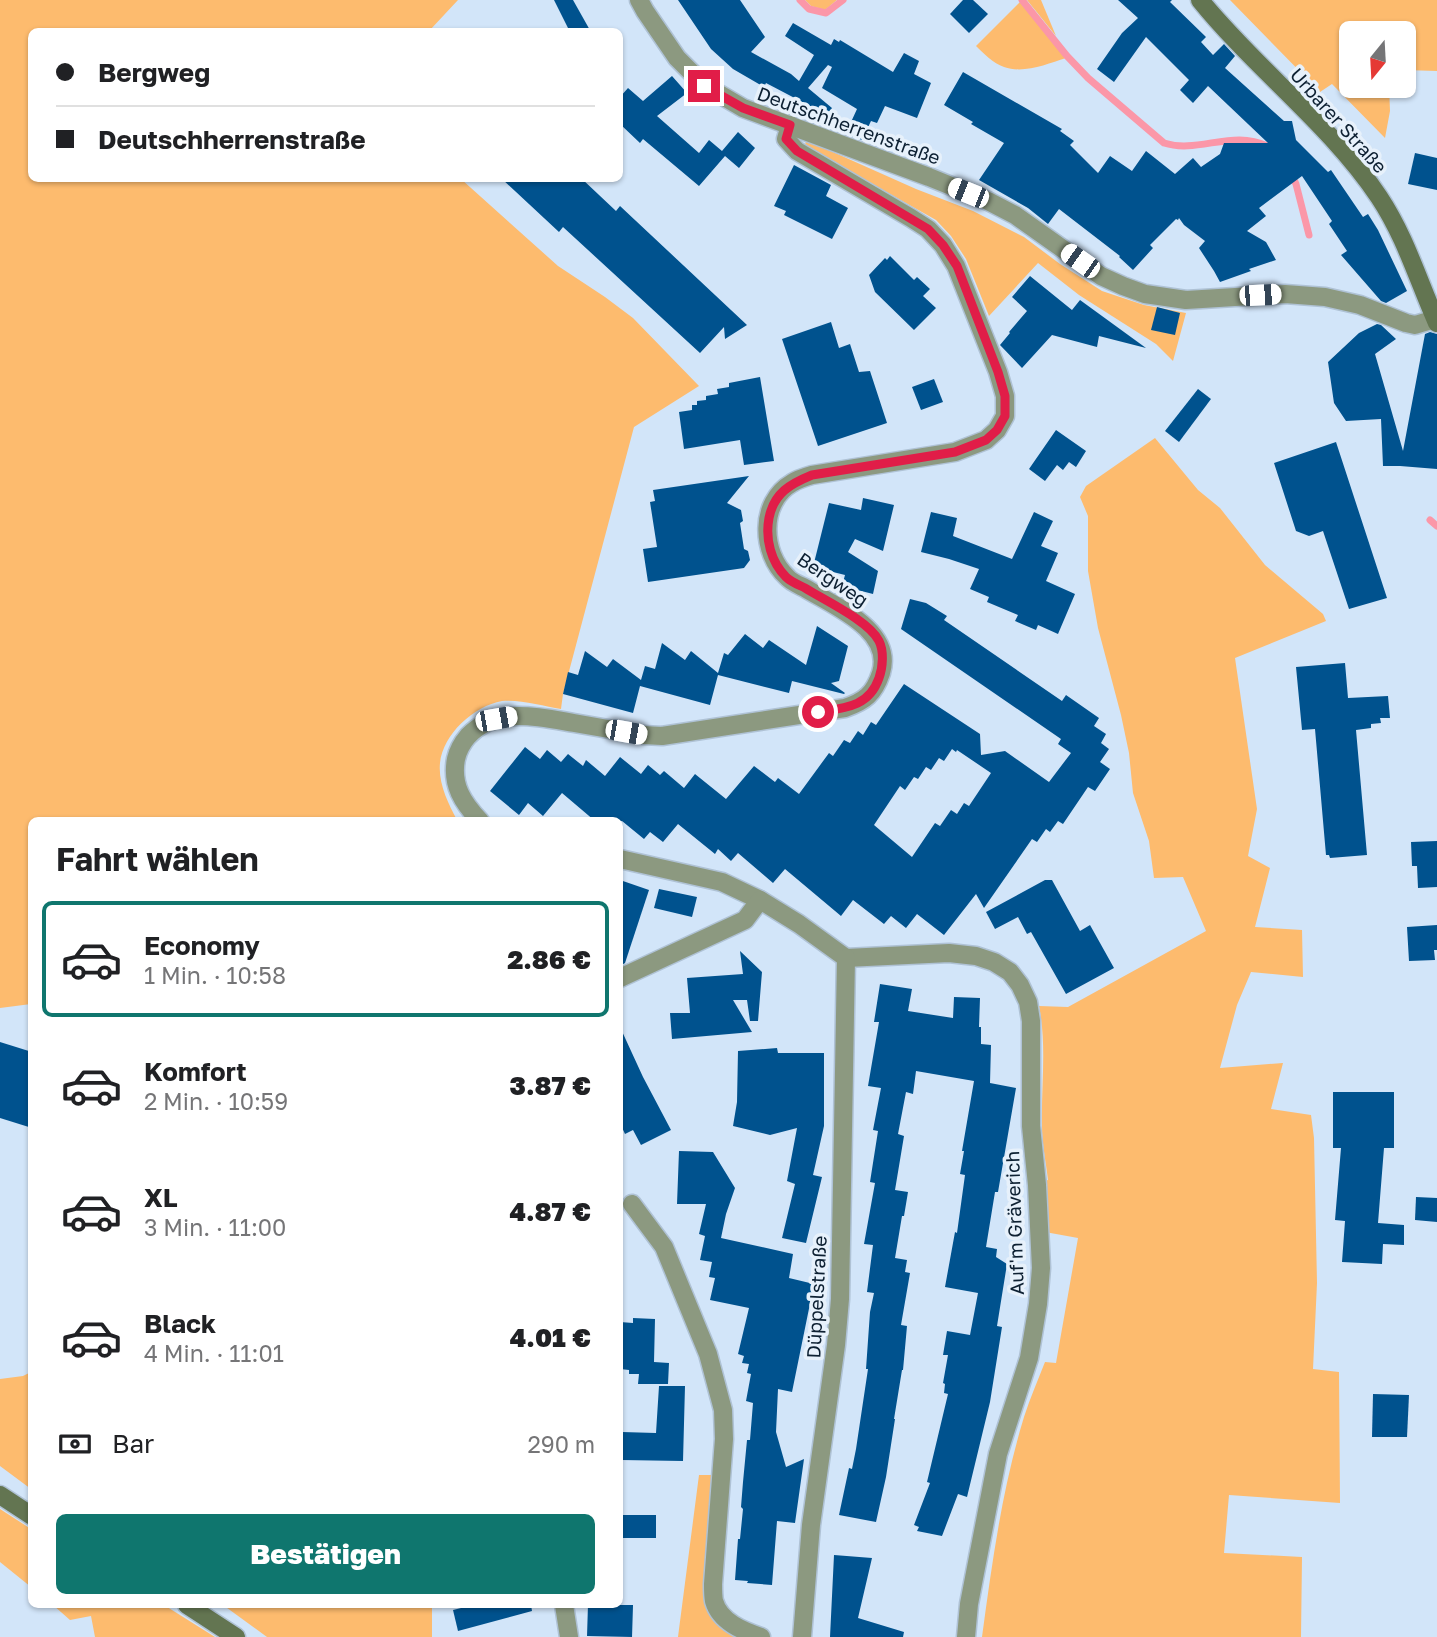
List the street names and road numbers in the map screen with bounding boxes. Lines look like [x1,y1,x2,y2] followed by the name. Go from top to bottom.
[1286,63,1392,177] street label: Urbarer Straße
[754,81,944,169] street label: Deutschherrenstraße
[793,547,873,611] street label: Bergweg
[1000,1151,1028,1295] street label: Auf'm Gräverich
[801,1235,831,1359] street label: Düppelstraße

